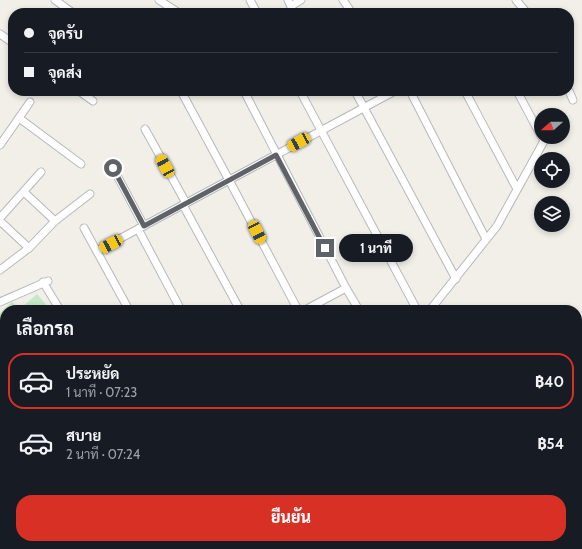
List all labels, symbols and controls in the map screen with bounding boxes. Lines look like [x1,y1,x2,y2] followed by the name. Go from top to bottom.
[48,25,83,43] text: จุดรับ
[48,64,82,82] text: จุดส่ง
[534,108,570,144] north arrow
[534,108,570,232] map controls
[286,131,312,153] car
[534,152,570,188] button: locate
[154,153,176,179] car
[104,159,122,177] route start
[534,196,570,232] button: layers
[246,219,268,245] car
[98,233,124,255] car
[339,234,413,262] callout: 1 นาที
[316,239,334,257] route end
[360,240,392,256] text: 1 นาที
[16,318,74,340] text: เลือกรถ
[18,363,54,399] icon: car
[66,365,119,383] text: ประหยัด
[535,373,564,391] text: ฿40
[66,384,137,400] text: 1 นาที · 07:23
[18,425,54,461] icon: car
[66,427,101,445] text: สบาย
[538,435,564,453] text: ฿54
[66,446,140,462] text: 2 นาที · 07:24
[16,495,566,541] button: ยืนยัน

